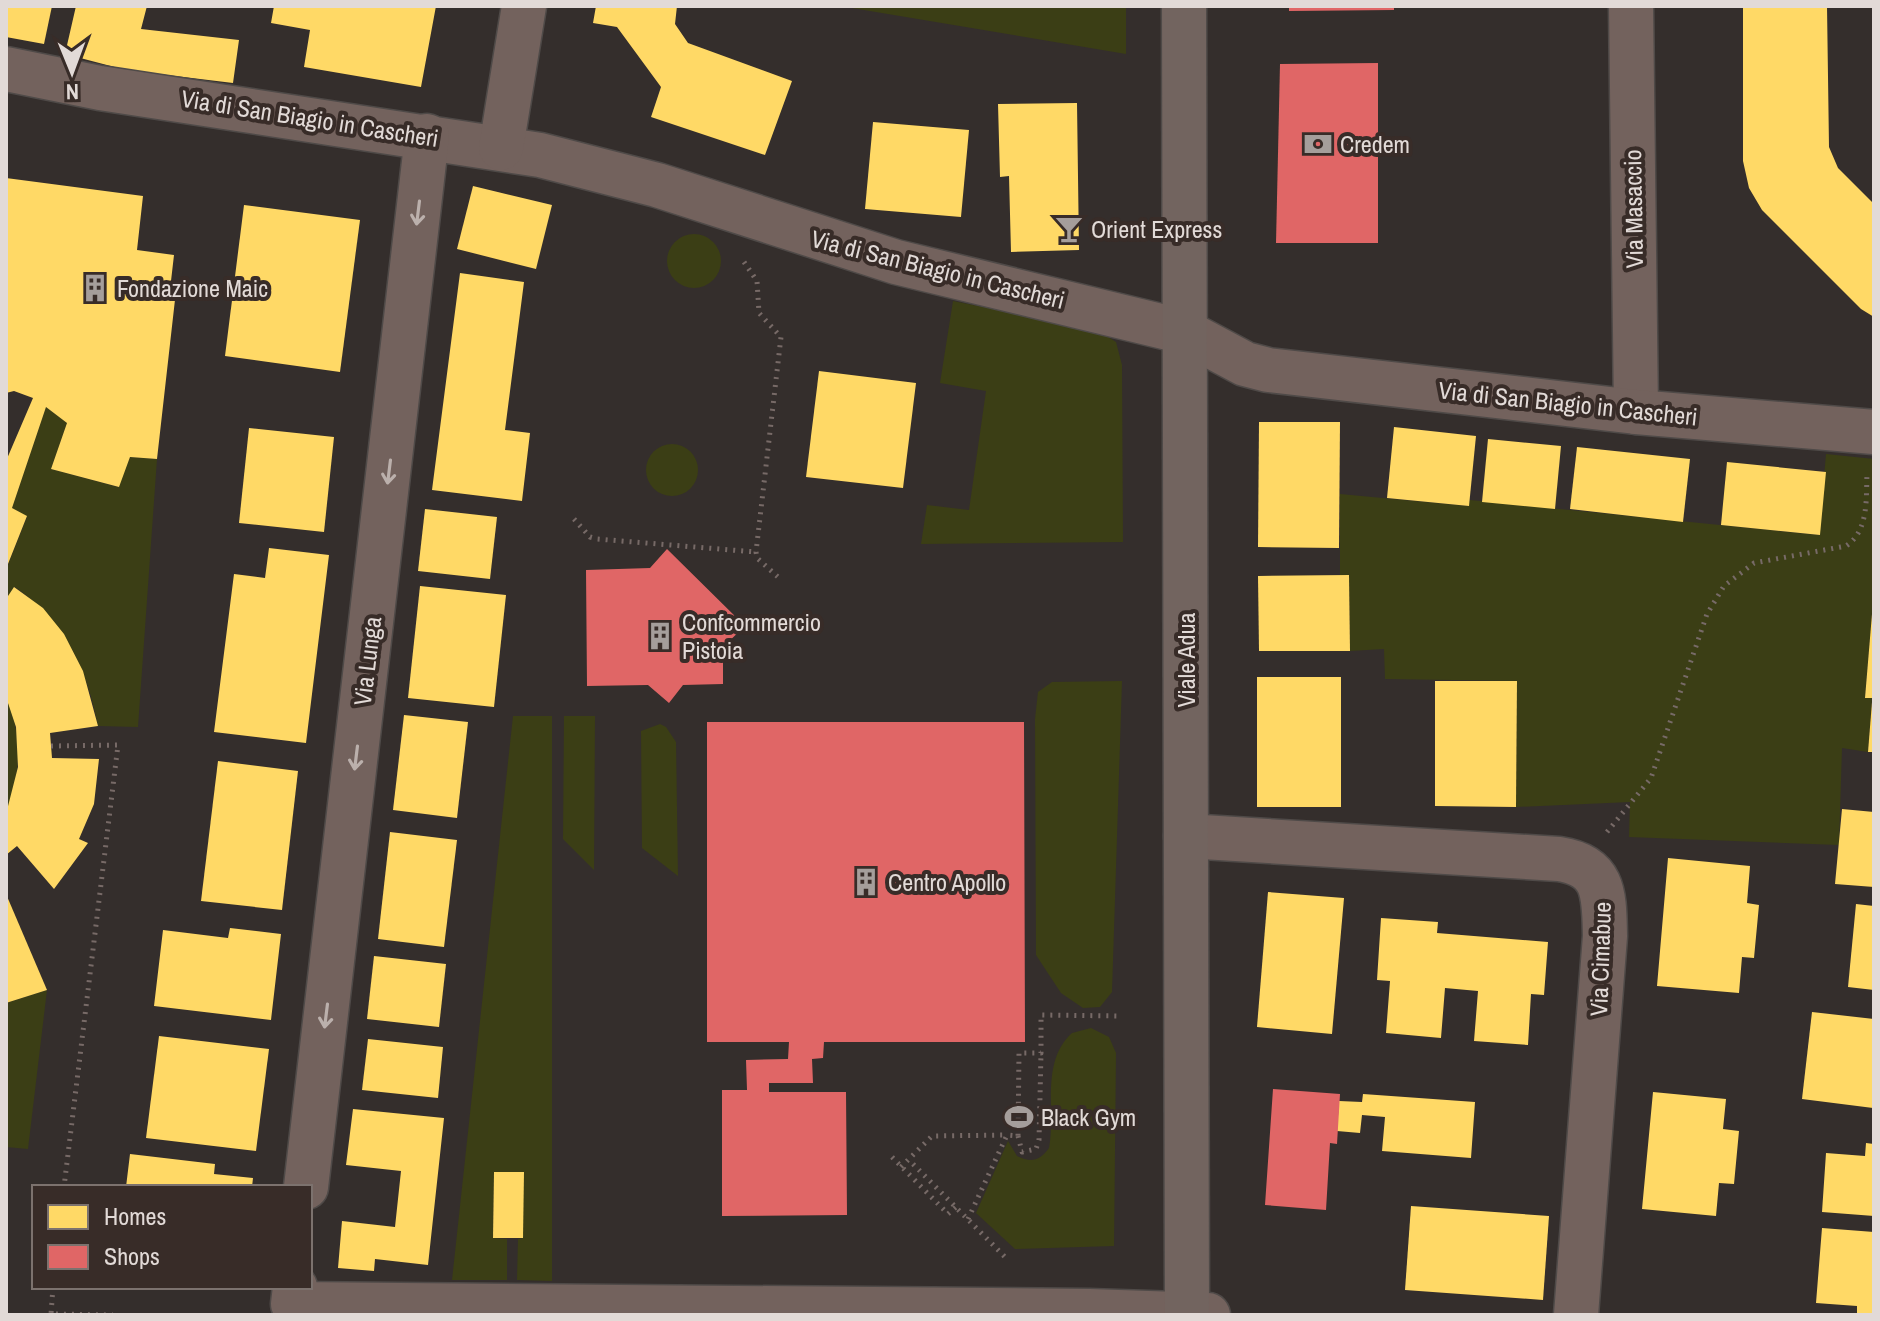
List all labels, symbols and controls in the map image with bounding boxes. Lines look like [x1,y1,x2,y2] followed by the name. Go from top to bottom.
[32,32,112,112] north arrow
[66,77,79,107] text: N
[179,82,441,154] street label: Via di San Biagio in Cascheri
[1340,128,1410,160] place label: Credem
[1303,129,1333,159] bank icon: Credem
[1616,149,1650,269] street label: Via Masaccio
[411,200,426,226] one-way arrow
[1091,213,1222,245] place label: Orient Express
[1054,214,1084,244] bar icon: Orient Express
[808,222,1068,316] street label: Via di San Biagio in Cascheri
[117,272,268,304] place label: Fondazione Maic
[80,273,110,303] building icon: Fondazione Maic
[1437,373,1699,433] street label: Via di San Biagio in Cascheri
[381,458,396,485] one-way arrow
[682,606,821,666] place label: Confcommercio Pistoia
[1170,613,1202,707] street label: Viale Adua
[346,615,388,707] street label: Via Lunga
[645,621,675,651] building icon: Confcommercio Pistoia
[348,744,363,771] one-way arrow
[888,866,1006,898] place label: Centro Apollo
[851,867,881,897] building icon: Centro Apollo
[1582,901,1618,1017] street label: Via Cimabue
[318,1003,333,1028] one-way arrow
[1041,1101,1136,1133] place label: Black Gym
[1004,1102,1034,1132] sports icon: Black Gym
[32,1185,312,1289] legend
[104,1200,166,1232] text: Homes
[104,1240,160,1272] text: Shops

